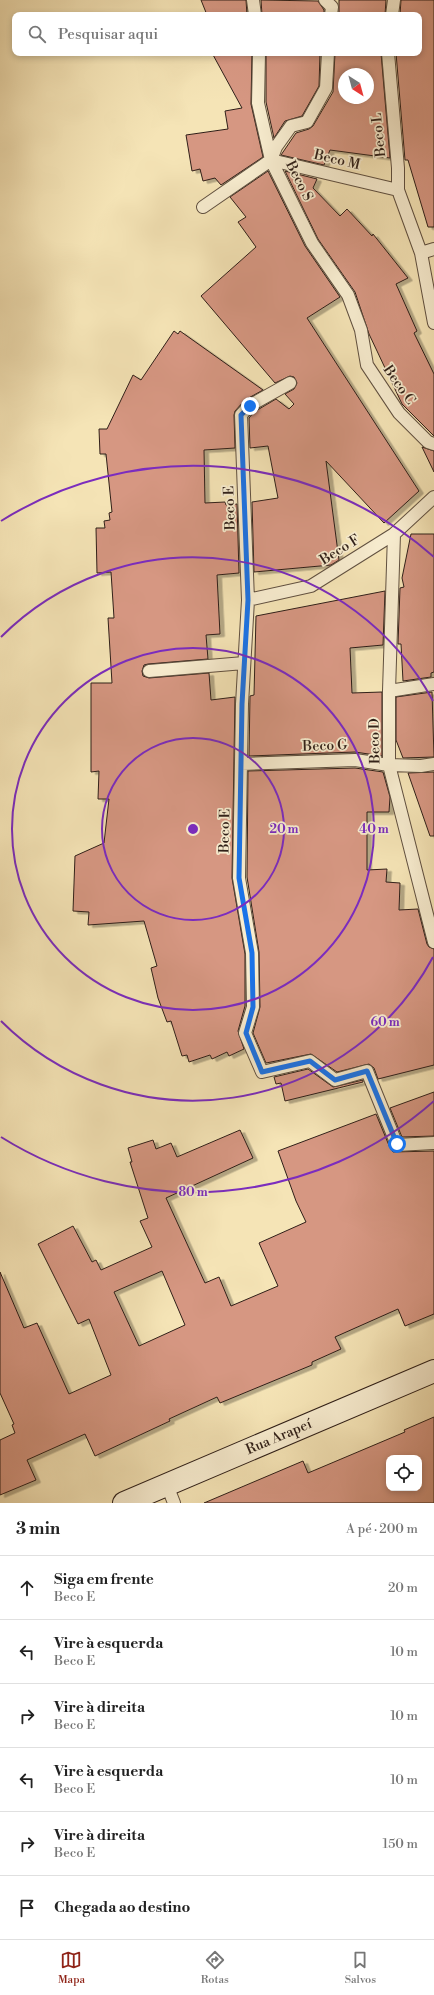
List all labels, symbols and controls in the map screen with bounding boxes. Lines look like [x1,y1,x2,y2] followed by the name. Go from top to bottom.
[12,12,422,56] search box
[26,23,48,45] icon: search
[58,25,158,44] text: Pesquisar aqui
[338,68,374,104] north arrow
[368,112,390,159] street label: Beco L
[311,146,363,174] street label: Beco M
[281,157,317,204] street label: Beco S
[378,361,419,408] street label: Beco C
[241,397,259,415] route end
[220,485,240,532] street label: Beco E
[316,531,363,570] street label: Beco F
[366,718,384,765] street label: Beco D
[301,736,349,756] street label: Beco G
[216,809,234,854] street label: Beco E
[186,822,200,836] centre of rings
[269,822,299,837] text: 20 m
[359,822,389,837] text: 40 m
[370,1015,400,1030] text: 60 m
[388,1135,406,1153] route start
[178,1185,208,1200] text: 80 m
[243,1414,316,1459] street label: Rua Arapeí
[386,1455,422,1491] map controls
[386,1455,422,1491] button: locate
[16,1518,60,1540] text: 3 min
[346,1521,418,1537] text: A pé · 200 m
[54,1570,154,1589] text: Siga em frente
[16,1577,38,1599] icon: ahead
[388,1580,418,1596] text: 20 m
[54,1589,95,1605] text: Beco E
[54,1634,163,1653] text: Vire à esquerda
[16,1641,38,1663] icon: left
[390,1644,418,1660] text: 10 m
[54,1653,95,1669] text: Beco E
[54,1698,145,1717] text: Vire à direita
[16,1705,38,1727] icon: right
[390,1708,418,1724] text: 10 m
[54,1717,95,1733] text: Beco E
[54,1762,163,1781] text: Vire à esquerda
[16,1769,38,1791] icon: left
[390,1772,418,1788] text: 10 m
[54,1781,95,1797] text: Beco E
[54,1826,145,1845] text: Vire à direita
[16,1833,38,1855] icon: right
[383,1836,418,1852] text: 150 m
[54,1845,95,1861] text: Beco E
[16,1897,38,1919] icon: arrive
[54,1898,190,1917] text: Chegada ao destino
[58,1949,85,1987] tab: Mapa
[201,1949,229,1987] tab: Rotas
[345,1949,376,1987] tab: Salvos

